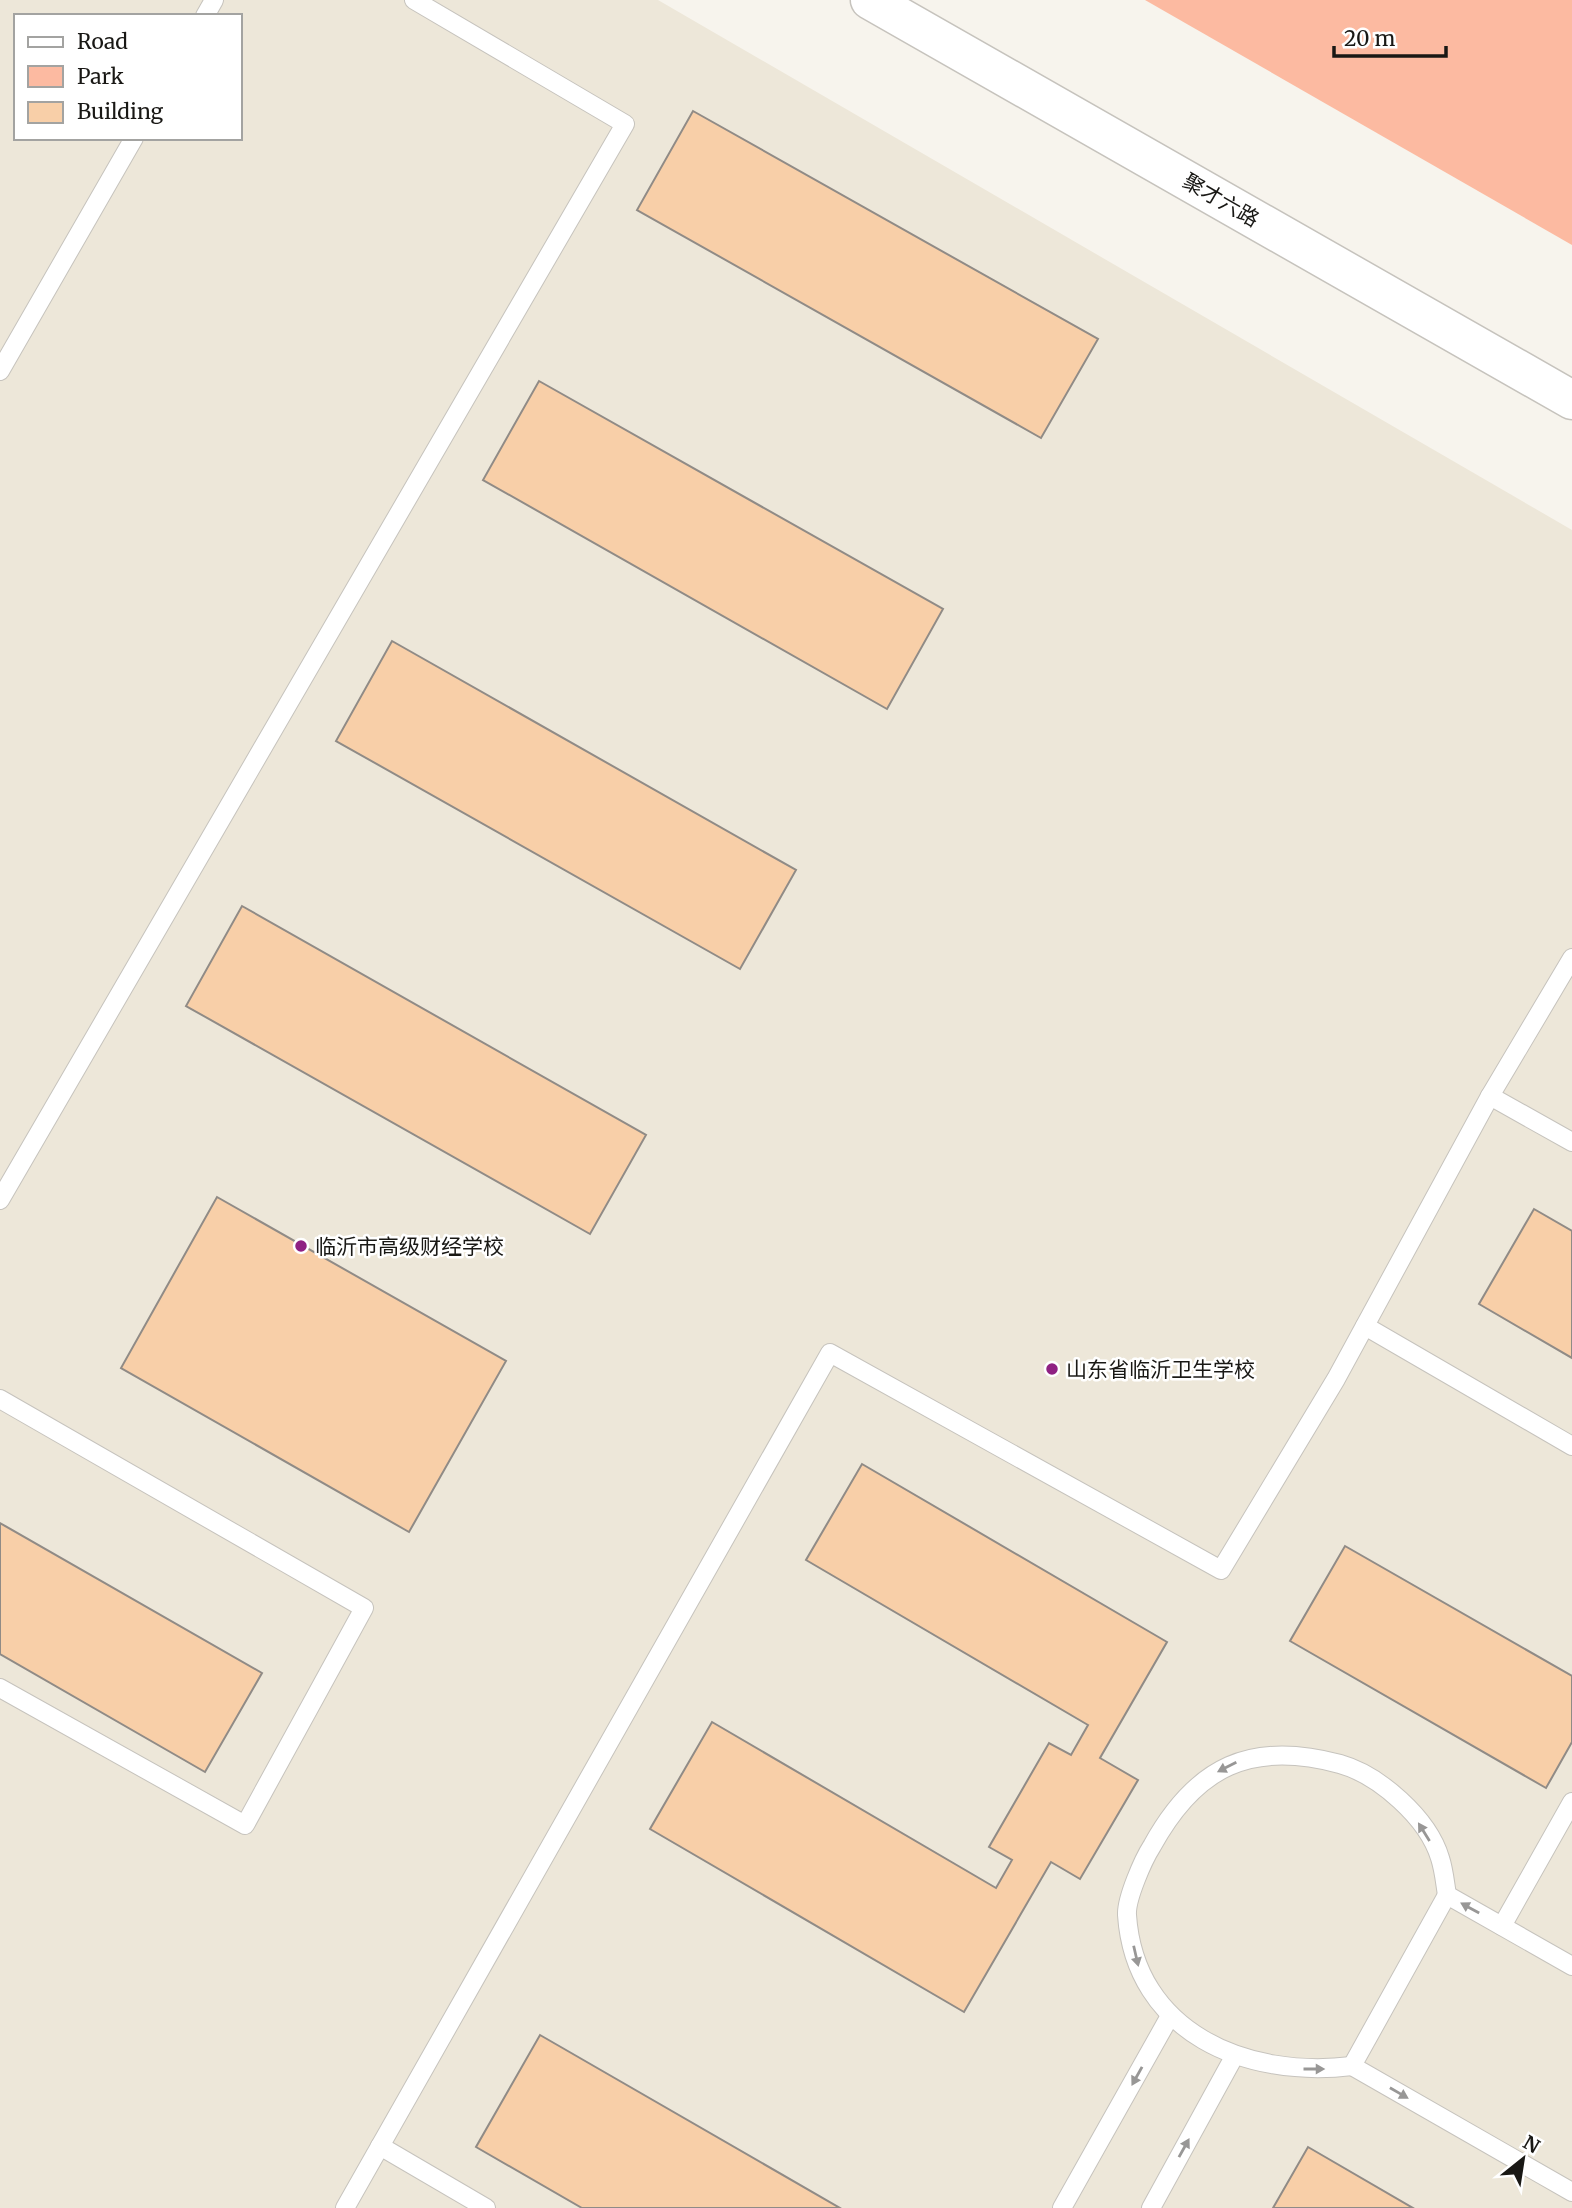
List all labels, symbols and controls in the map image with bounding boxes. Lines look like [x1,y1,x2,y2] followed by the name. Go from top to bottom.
[14,14,242,140] legend
[1334,14,1446,58] scale bar
[1344,25,1396,52] text: 20 m
[77,28,128,55] text: Road
[77,63,124,90] text: Park
[77,98,164,125] text: Building
[1178,167,1264,233] street label: 聚才六路
[315,1233,504,1260] place label: 临沂市高级财经学校
[293,1238,309,1254] marker: 临沂市高级财经学校
[1066,1356,1255,1383] place label: 山东省临沂卫生学校
[1044,1361,1060,1377] marker: 山东省临沂卫生学校
[1217,1761,1237,1772] one-way arrow
[1418,1822,1431,1841] one-way arrow
[1460,1902,1480,1914] one-way arrow
[1130,1945,1141,1967] one-way arrow
[1303,2063,1325,2075] one-way arrow
[1131,2066,1143,2085] one-way arrow
[1389,2087,1408,2099] one-way arrow
[1488,2124,1558,2194] north arrow
[1519,2130,1544,2158] text: N
[1178,2138,1190,2158] one-way arrow

